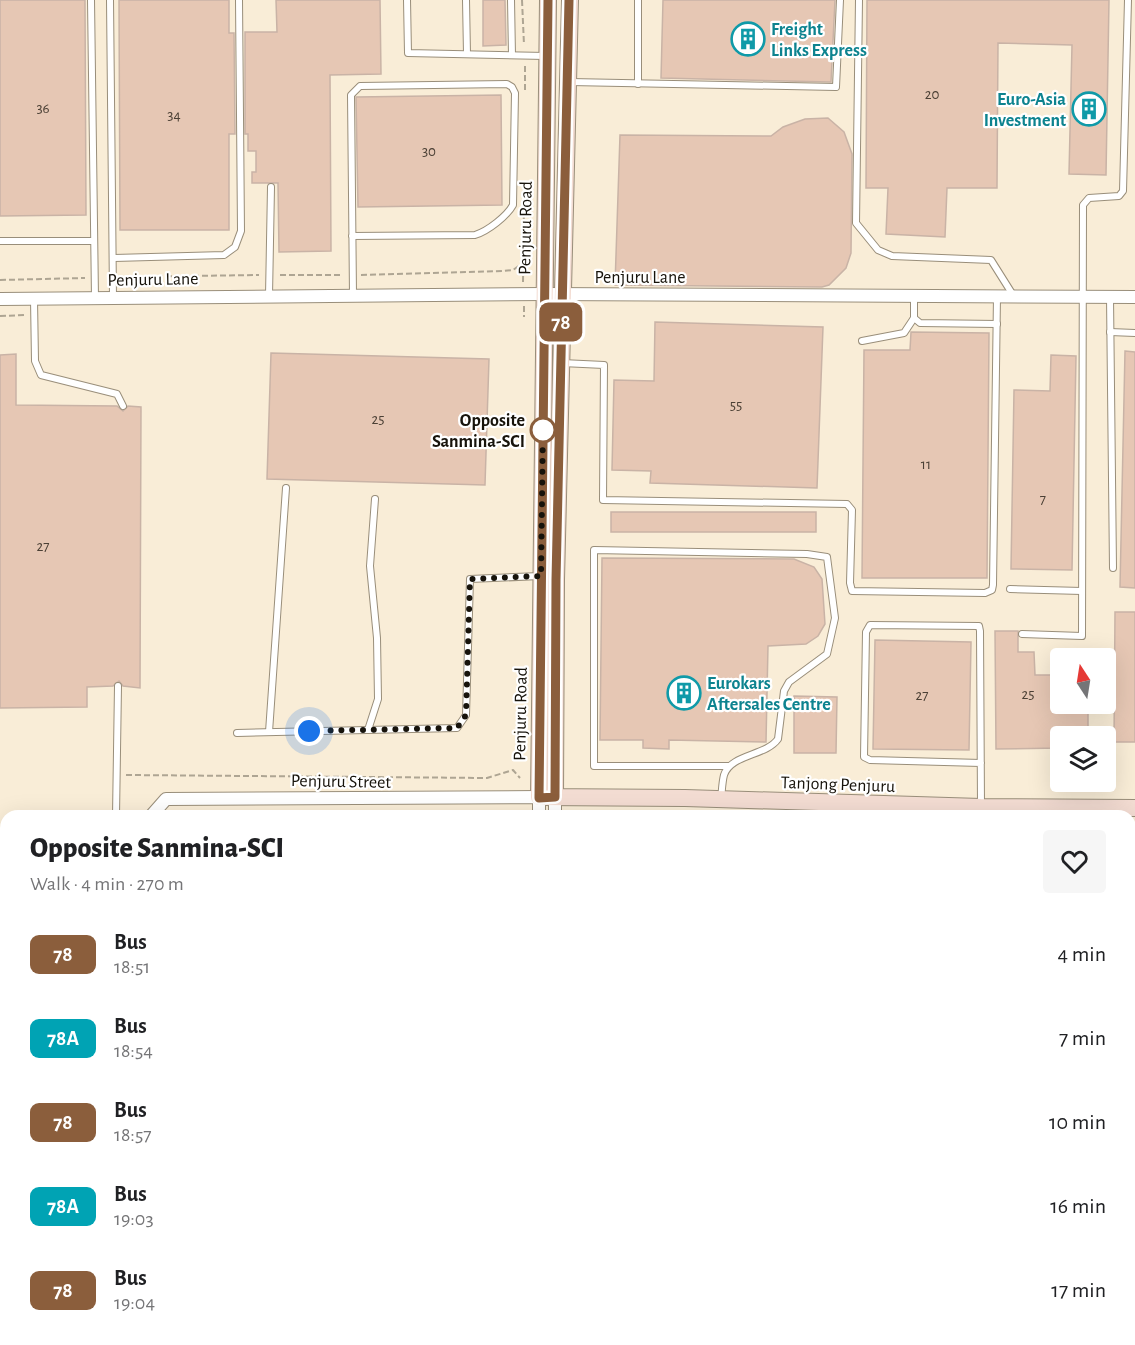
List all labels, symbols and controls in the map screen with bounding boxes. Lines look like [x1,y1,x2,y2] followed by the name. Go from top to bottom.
[730,21,766,57] building icon: Freight Links Express
[771,21,867,60] place label: Freight Links Express
[925,87,939,102] house number: 20
[984,91,1066,130] place label: Euro-Asia Investment
[1071,91,1107,127] building icon: Euro-Asia Investment
[36,101,50,116] house number: 36
[167,108,181,123] house number: 34
[422,144,436,159] house number: 30
[516,181,536,275] street label: Penjuru Road
[594,269,686,287] street label: Penjuru Lane
[107,270,199,290] street label: Penjuru Lane
[534,302,588,342] line badge: 78
[551,312,571,333] text: 78
[730,398,742,413] house number: 55
[371,412,385,427] house number: 25
[432,412,525,451] place label: Opposite Sanmina-SCI
[530,417,556,443] marker: Opposite Sanmina-SCI
[921,457,931,472] house number: 11
[1040,492,1046,507] house number: 7
[36,539,50,554] house number: 27
[1050,648,1116,714] north arrow
[1050,648,1116,792] map controls
[511,667,531,761] street label: Penjuru Road
[666,675,702,711] building icon: Eurokars Aftersales Centre
[707,675,831,714] place label: Eurokars Aftersales Centre
[1021,687,1035,702] house number: 25
[915,688,929,703] house number: 27
[294,716,324,746] your location
[1050,726,1116,792] button: layers
[291,772,392,792] street label: Penjuru Street
[780,774,895,796] street label: Tanjong Penjuru
[1043,830,1106,893] button: heart
[30,835,284,863] text: Opposite Sanmina-SCI
[30,874,184,894] text: Walk · 4 min · 270 m
[114,931,147,953] text: Bus
[1058,943,1106,965] text: 4 min
[53,944,73,965] text: 78
[114,957,150,977] text: 18:51
[114,1015,147,1037] text: Bus
[1059,1027,1106,1049] text: 7 min
[47,1028,79,1049] text: 78A
[114,1041,153,1061] text: 18:54
[114,1099,147,1121] text: Bus
[1049,1111,1106,1133] text: 10 min
[53,1112,73,1133] text: 78
[114,1125,152,1145] text: 18:57
[114,1183,147,1205] text: Bus
[1050,1195,1106,1217] text: 16 min
[47,1196,79,1217] text: 78A
[114,1209,154,1229] text: 19:03
[114,1267,147,1289] text: Bus
[1051,1279,1106,1301] text: 17 min
[53,1280,73,1301] text: 78
[114,1293,155,1313] text: 19:04

